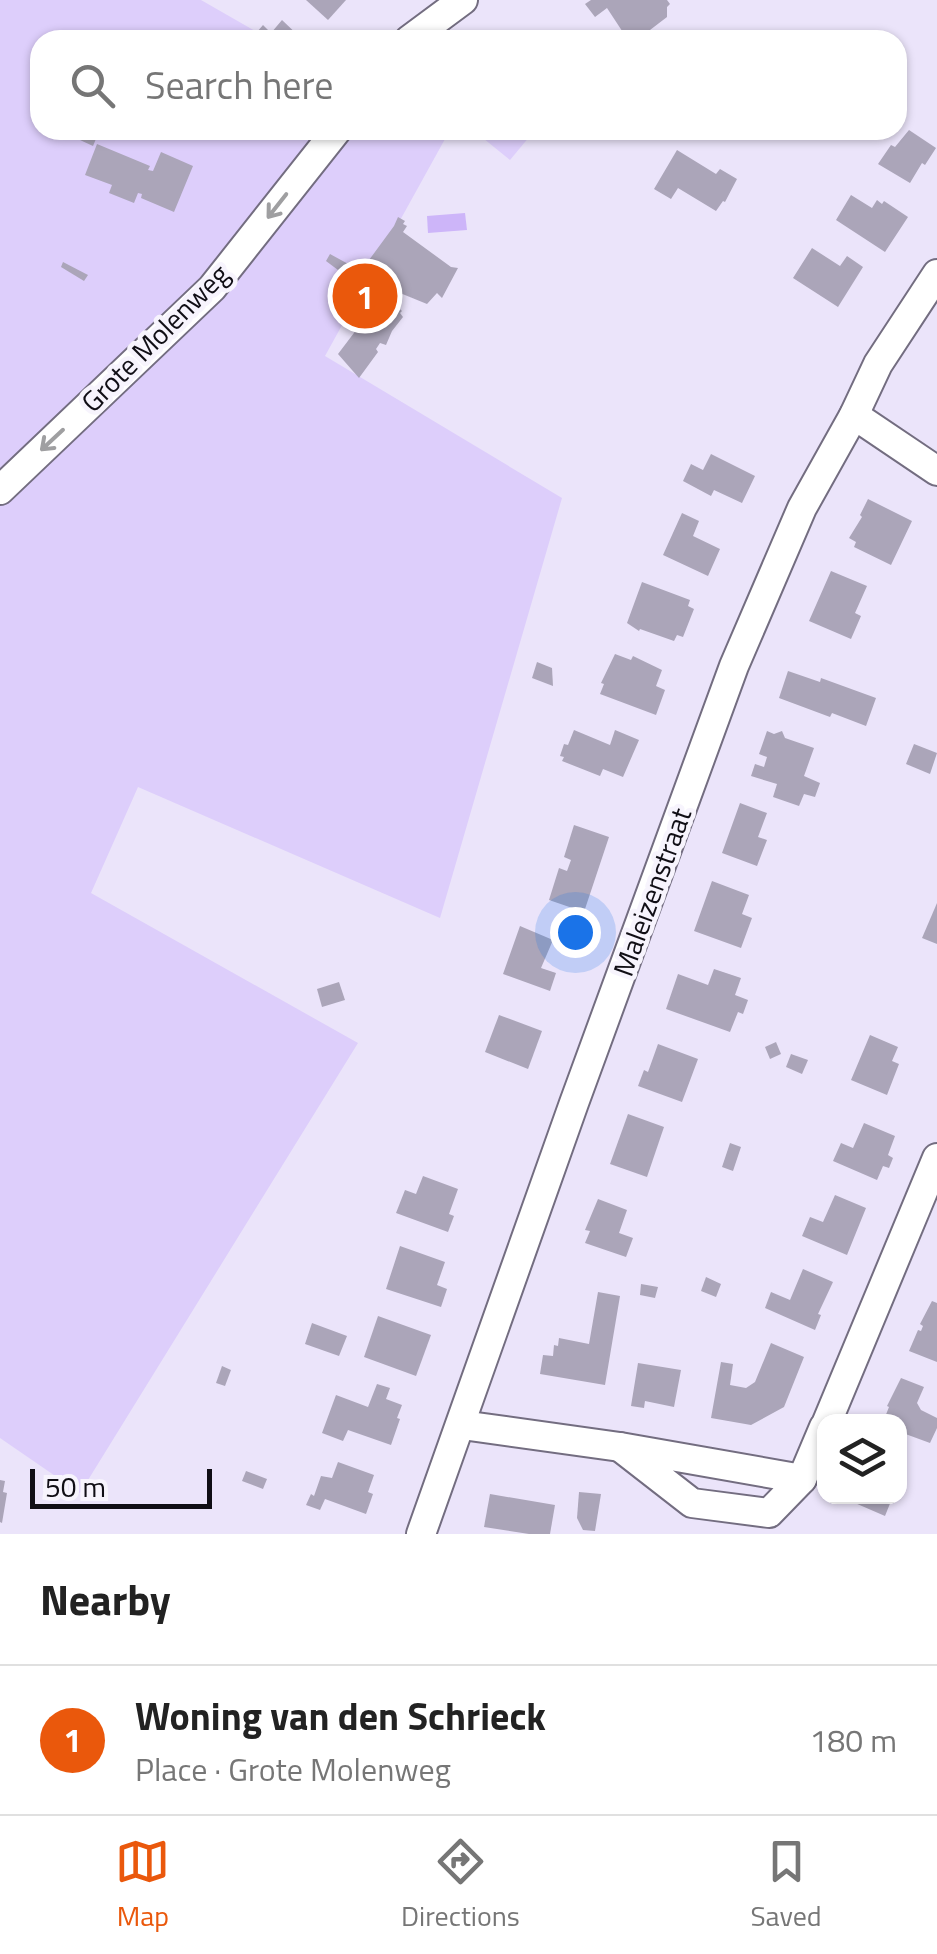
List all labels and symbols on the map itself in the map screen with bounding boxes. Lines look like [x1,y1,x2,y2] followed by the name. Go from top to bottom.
[266,193,288,219] one-way arrow
[71,254,239,422] street label: Grote Molenweg
[332,258,398,334] pin: 1
[40,428,65,451] one-way arrow
[601,801,702,982] street label: Maleizenstraat
[550,907,601,958] your location
[30,1464,212,1508] scale bar

